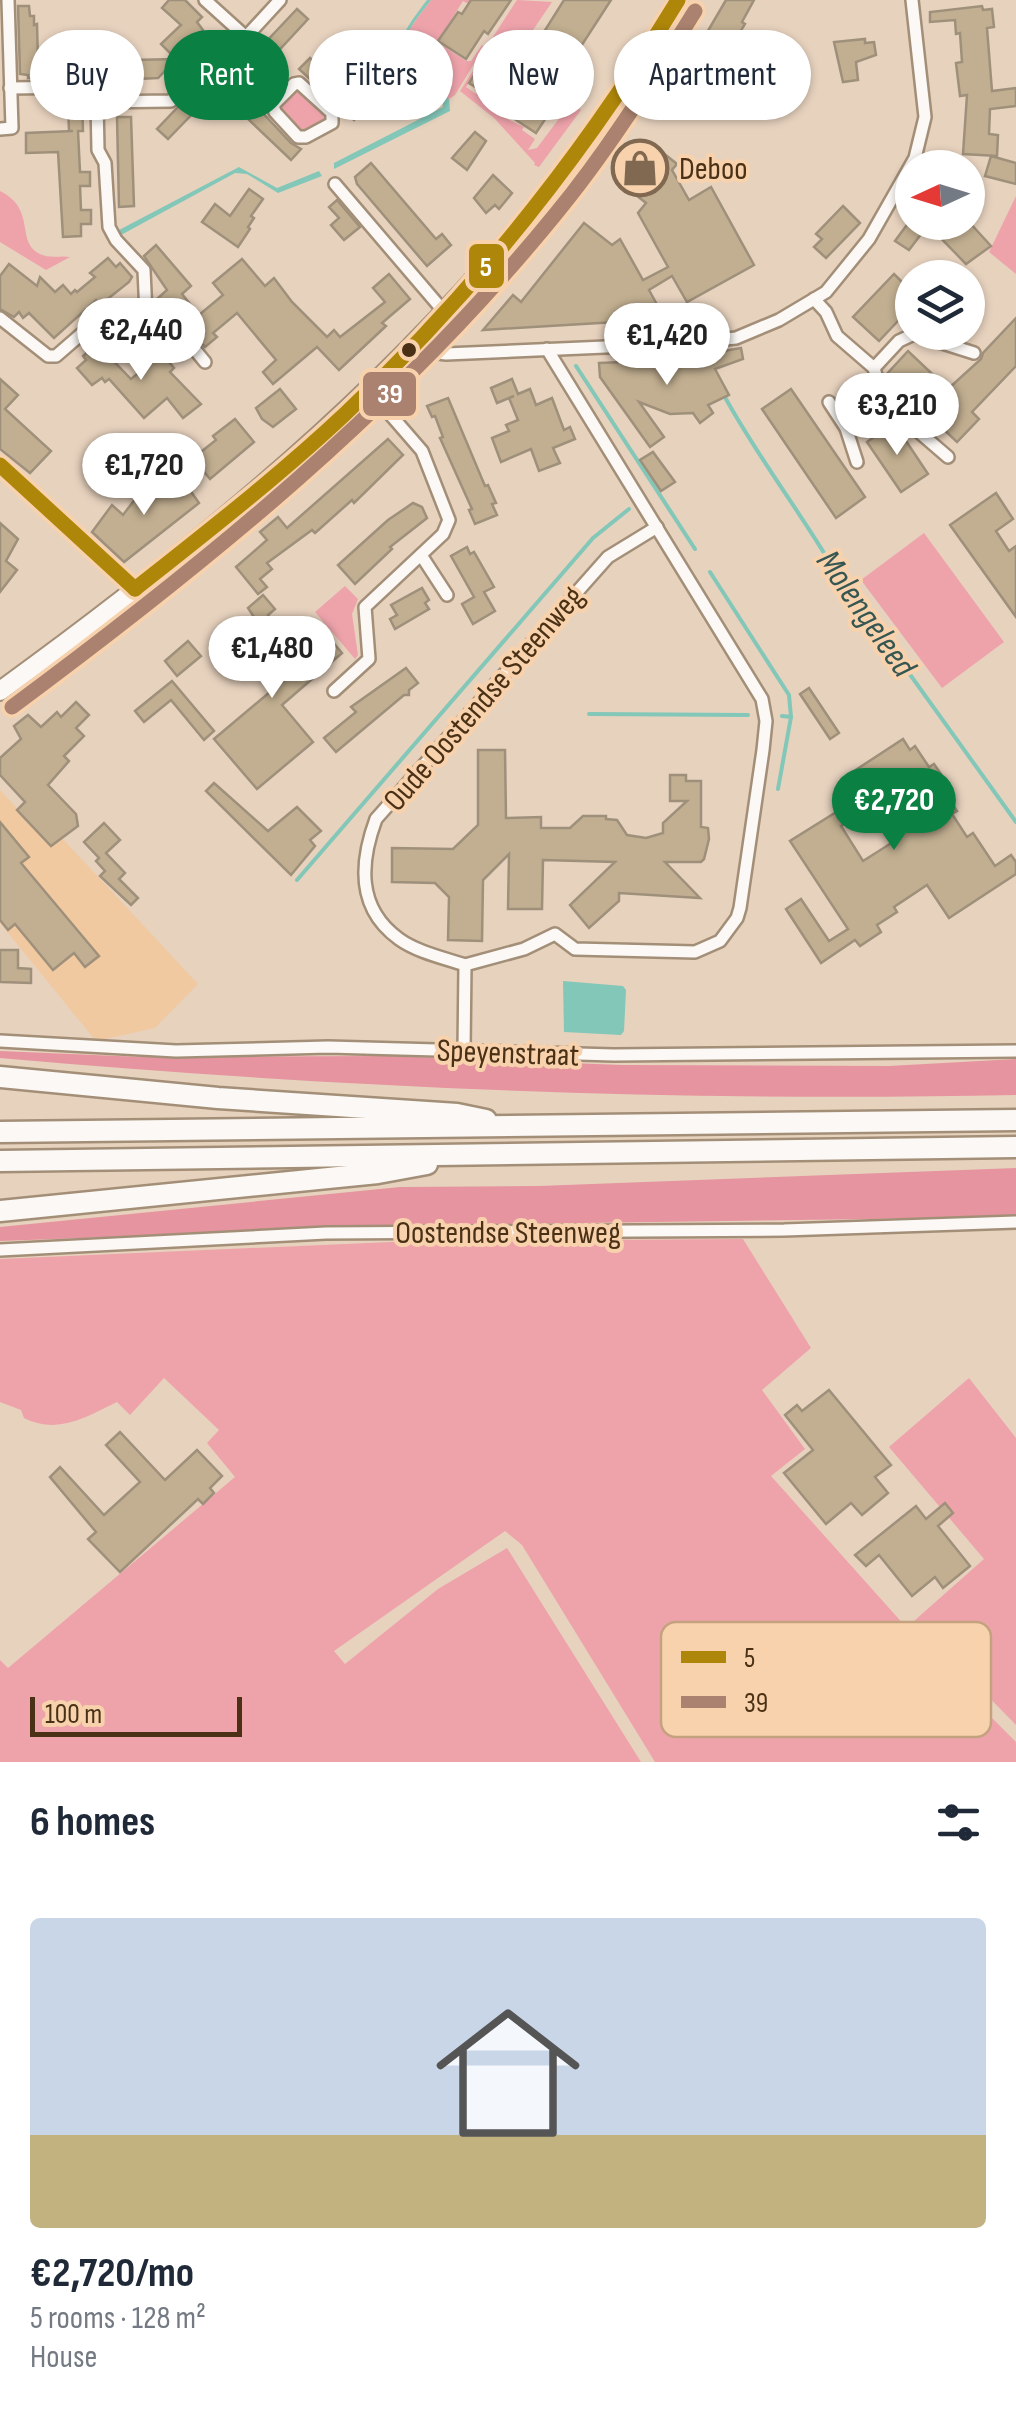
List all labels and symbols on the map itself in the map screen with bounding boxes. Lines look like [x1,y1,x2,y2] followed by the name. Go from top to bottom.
[610,138,670,198] shop icon: Deboo
[679,150,747,189] place label: Deboo
[895,150,985,240] north arrow
[467,242,506,290] line badge: 5
[480,251,492,284] text: 5
[60,298,222,383] pin: €2,440
[586,303,748,388] pin: €1,420
[399,340,419,360] unlabelled marker
[361,370,418,418] line badge: 39
[816,373,978,458] pin: €3,210
[377,378,403,411] text: 39
[63,433,225,518] pin: €1,720
[807,542,926,687] water label: Molengeleed
[376,578,593,820] street label: Oude Oostendse Steenweg
[191,616,353,701] pin: €1,480
[813,768,975,853] pin: €2,720
[436,1032,580,1075] street label: Speyenstraat
[395,1214,621,1253] street label: Oostendse Steenweg
[661,1622,991,1737] legend
[744,1642,755,1675] text: 5
[744,1687,768,1720] text: 39
[30,1692,242,1736] scale bar

